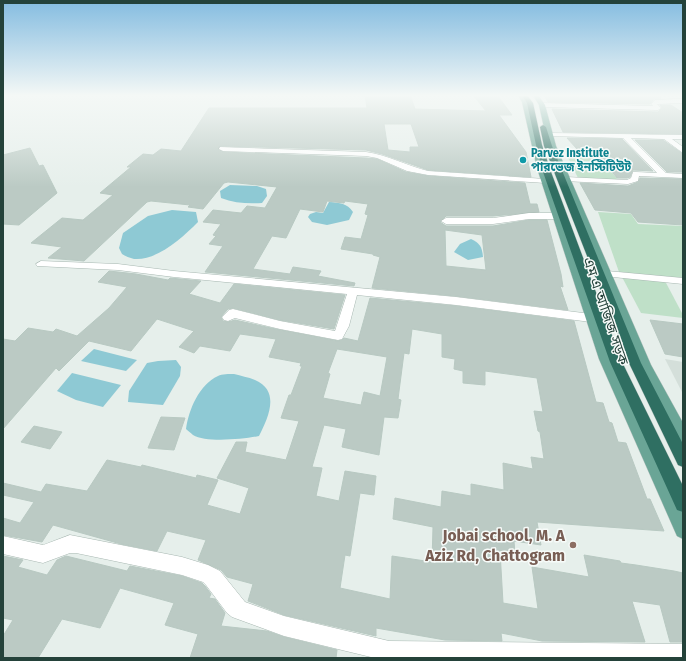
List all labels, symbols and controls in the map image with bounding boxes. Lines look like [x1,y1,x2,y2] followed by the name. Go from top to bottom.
[531,146,631,174] place label: Parvez Institute পারভেজ ইনস্টিটিউট
[518,155,528,165] marker: Parvez Institute পারভেজ ইনস্টিটিউট
[579,255,632,368] street label: এম এ আজিজ সড়ক
[424,525,566,566] place label: Jobai school, M. A Aziz Rd, Chattogram
[568,540,578,550] marker: Jobai school, M. A Aziz Rd, Chattogram

